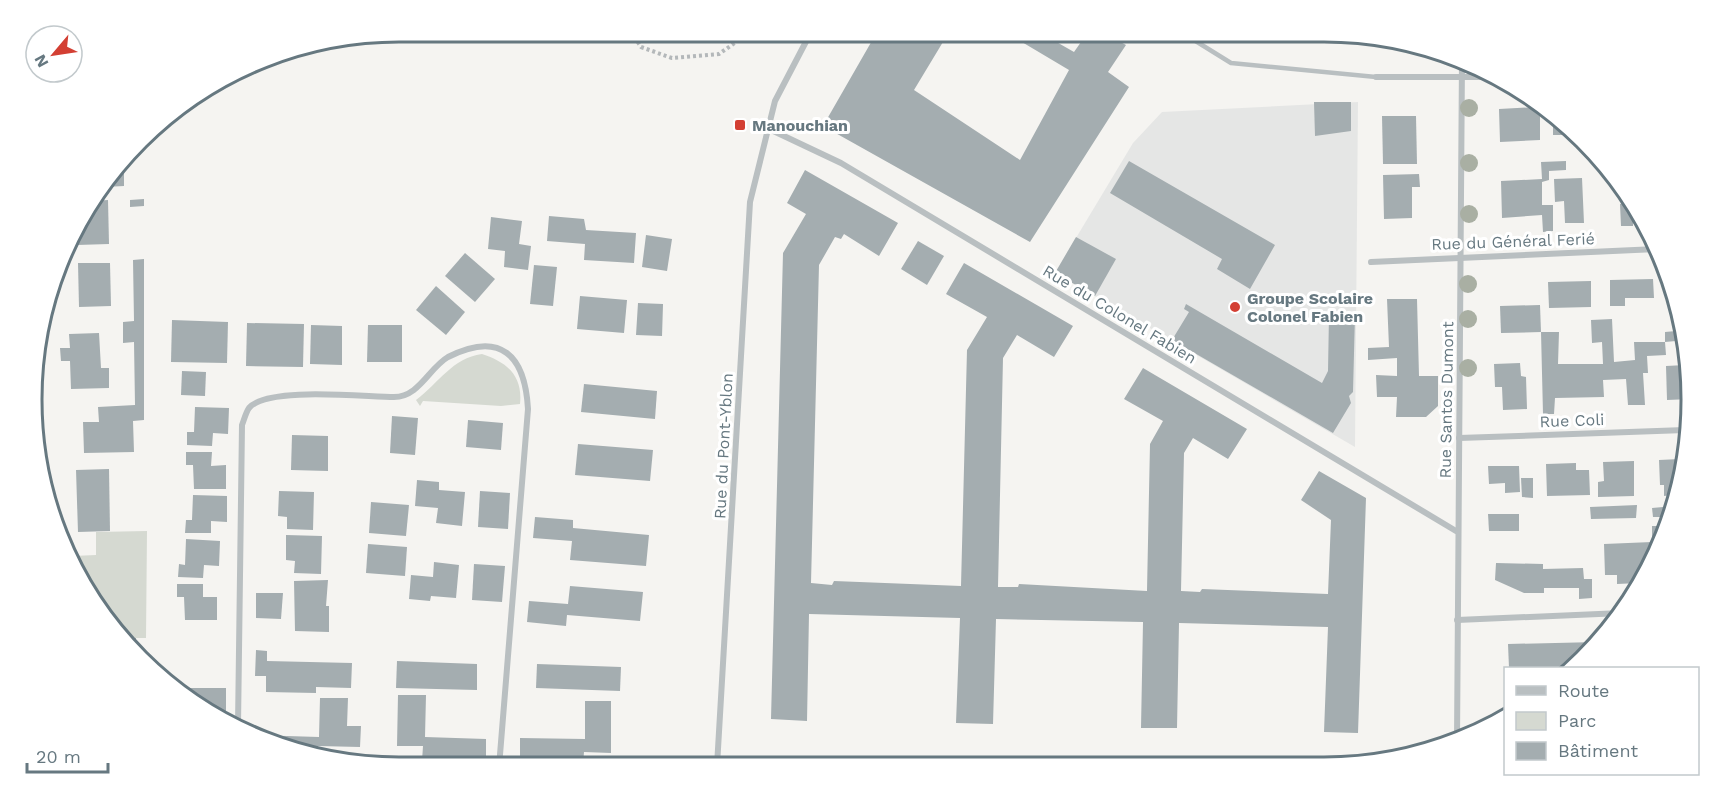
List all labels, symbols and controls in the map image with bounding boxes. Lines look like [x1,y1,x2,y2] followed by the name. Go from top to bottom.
[24,24,84,84] north arrow
[30,51,53,71] text: N
[752,116,848,135] place label: Manouchian
[733,118,747,132] marker: Manouchian
[1431,229,1595,254] street label: Rue du Général Ferié
[1039,261,1200,368] street label: Rue du Colonel Fabien
[1247,289,1373,326] place label: Groupe Scolaire Colonel Fabien
[1228,300,1242,314] marker: Groupe Scolaire Colonel Fabien
[1436,321,1457,479] street label: Rue Santos Dumont
[710,372,737,520] street label: Rue du Pont-Yblon
[1539,410,1605,431] street label: Rue Coli
[1504,667,1699,775] legend
[1558,680,1610,701] text: Route
[1558,710,1596,731] text: Parc
[27,736,108,774] scale bar
[1558,740,1638,761] text: Bâtiment
[36,746,81,767] text: 20 m

